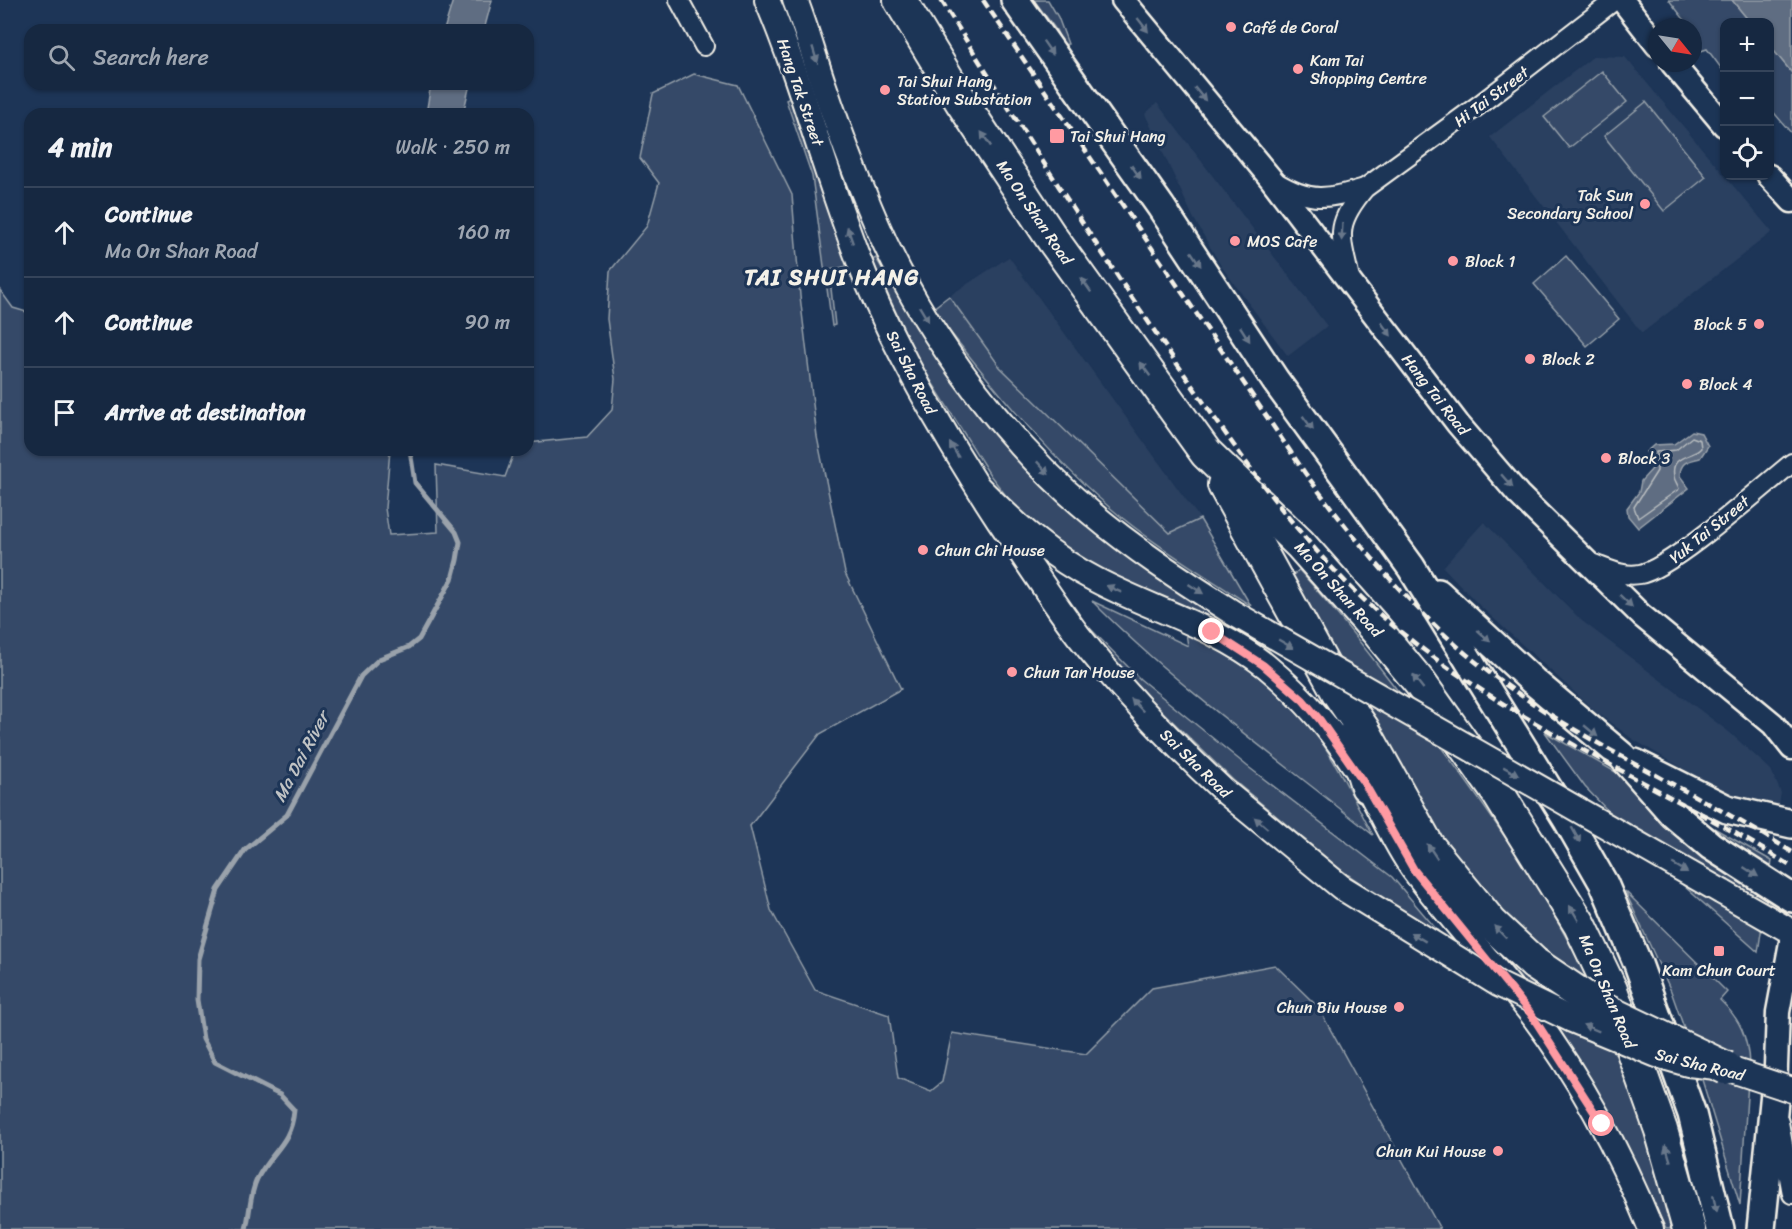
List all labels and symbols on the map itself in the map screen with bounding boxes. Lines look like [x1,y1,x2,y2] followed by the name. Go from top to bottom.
[1243,13,1339,42] place label: Café de Coral
[1136,17,1149,33] one-way arrow
[1648,18,1702,72] north arrow
[1224,20,1238,34] marker: Café de Coral
[769,34,833,151] street label: Hang Tak Street
[1042,40,1053,56] one-way arrow
[811,46,820,64] one-way arrow
[1310,46,1427,93] place label: Kam Tai Shopping Centre
[1447,58,1536,135] street label: Hi Tai Street
[1291,62,1305,76] marker: Kam Tai Shopping Centre
[897,67,1032,114] place label: Tai Shui Hang Station Substation
[878,83,892,97] marker: Tai Shui Hang Station Substation
[1193,86,1206,101] one-way arrow
[1070,122,1166,151] place label: Tai Shui Hang
[1048,127,1066,145] marker: Tai Shui Hang
[980,131,992,147] one-way arrow
[988,154,1082,272] street label: Ma On Shan Road
[1130,164,1142,180] one-way arrow
[1507,181,1633,228] place label: Tak Sun Secondary School
[1638,197,1652,211] marker: Tak Sun Secondary School
[1337,223,1347,242] one-way arrow
[844,226,854,244] one-way arrow
[1247,227,1318,256] place label: MOS Cafe
[1228,234,1242,248] marker: MOS Cafe
[1465,247,1515,276] place label: Block 1
[1190,251,1202,267] one-way arrow
[1446,254,1460,268] marker: Block 1
[744,258,920,297] district label: TAI SHUI HANG
[1080,278,1092,293] one-way arrow
[918,306,929,322] one-way arrow
[1694,310,1747,339] place label: Block 5
[1752,317,1766,331] marker: Block 5
[1380,320,1392,336] one-way arrow
[878,325,946,421] street label: Sai Sha Road
[1239,326,1250,342] one-way arrow
[1542,345,1595,374] place label: Block 2
[1394,347,1478,443] street label: Hang Tai Road
[1523,352,1537,366] marker: Block 2
[1139,361,1151,377] one-way arrow
[1699,370,1752,399] place label: Block 4
[1680,377,1694,391] marker: Block 4
[1301,415,1313,430] one-way arrow
[948,442,959,458] one-way arrow
[1618,444,1670,473] place label: Block 3
[1599,451,1613,465] marker: Block 3
[1036,460,1050,474] one-way arrow
[1500,473,1513,488] one-way arrow
[1662,487,1757,571] street label: Yuk Tai Street
[1287,534,1391,645] street label: Ma On Shan Road
[935,536,1045,565] place label: Chun Chi House
[916,543,930,557] marker: Chun Chi House
[1187,583,1203,595] one-way arrow
[1105,584,1122,593] one-way arrow
[1619,593,1633,607] one-way arrow
[1198,618,1224,644] route end
[1476,629,1491,642] one-way arrow
[1278,639,1295,649] one-way arrow
[1024,658,1135,687] place label: Chun Tan House
[1005,665,1019,679] marker: Chun Tan House
[1412,674,1425,690] one-way arrow
[1131,699,1145,713] one-way arrow
[264,703,340,808] water label: Ma Dai River
[1153,721,1240,807] street label: Sai Sha Road
[1583,724,1599,737] one-way arrow
[1502,765,1519,775] one-way arrow
[1254,817,1269,830] one-way arrow
[1571,827,1581,844] one-way arrow
[1427,843,1438,859] one-way arrow
[1672,863,1689,873] one-way arrow
[1743,866,1759,878] one-way arrow
[1568,905,1579,921] one-way arrow
[1494,925,1507,940] one-way arrow
[1570,929,1645,1054] street label: Ma On Shan Road
[1409,932,1426,942] one-way arrow
[1712,944,1726,958] marker: Kam Chun Court
[1662,956,1776,985] place label: Kam Chun Court
[1277,993,1387,1022] place label: Chun Biu House
[1392,1000,1406,1014] marker: Chun Biu House
[1581,1023,1599,1033] one-way arrow
[1652,1039,1749,1090] street label: Sai Sha Road
[1588,1110,1614,1136] route start
[1376,1137,1486,1166] place label: Chun Kui House
[1491,1144,1505,1158] marker: Chun Kui House
[1663,1144,1672,1162] one-way arrow
[1711,1195,1720,1214] one-way arrow

